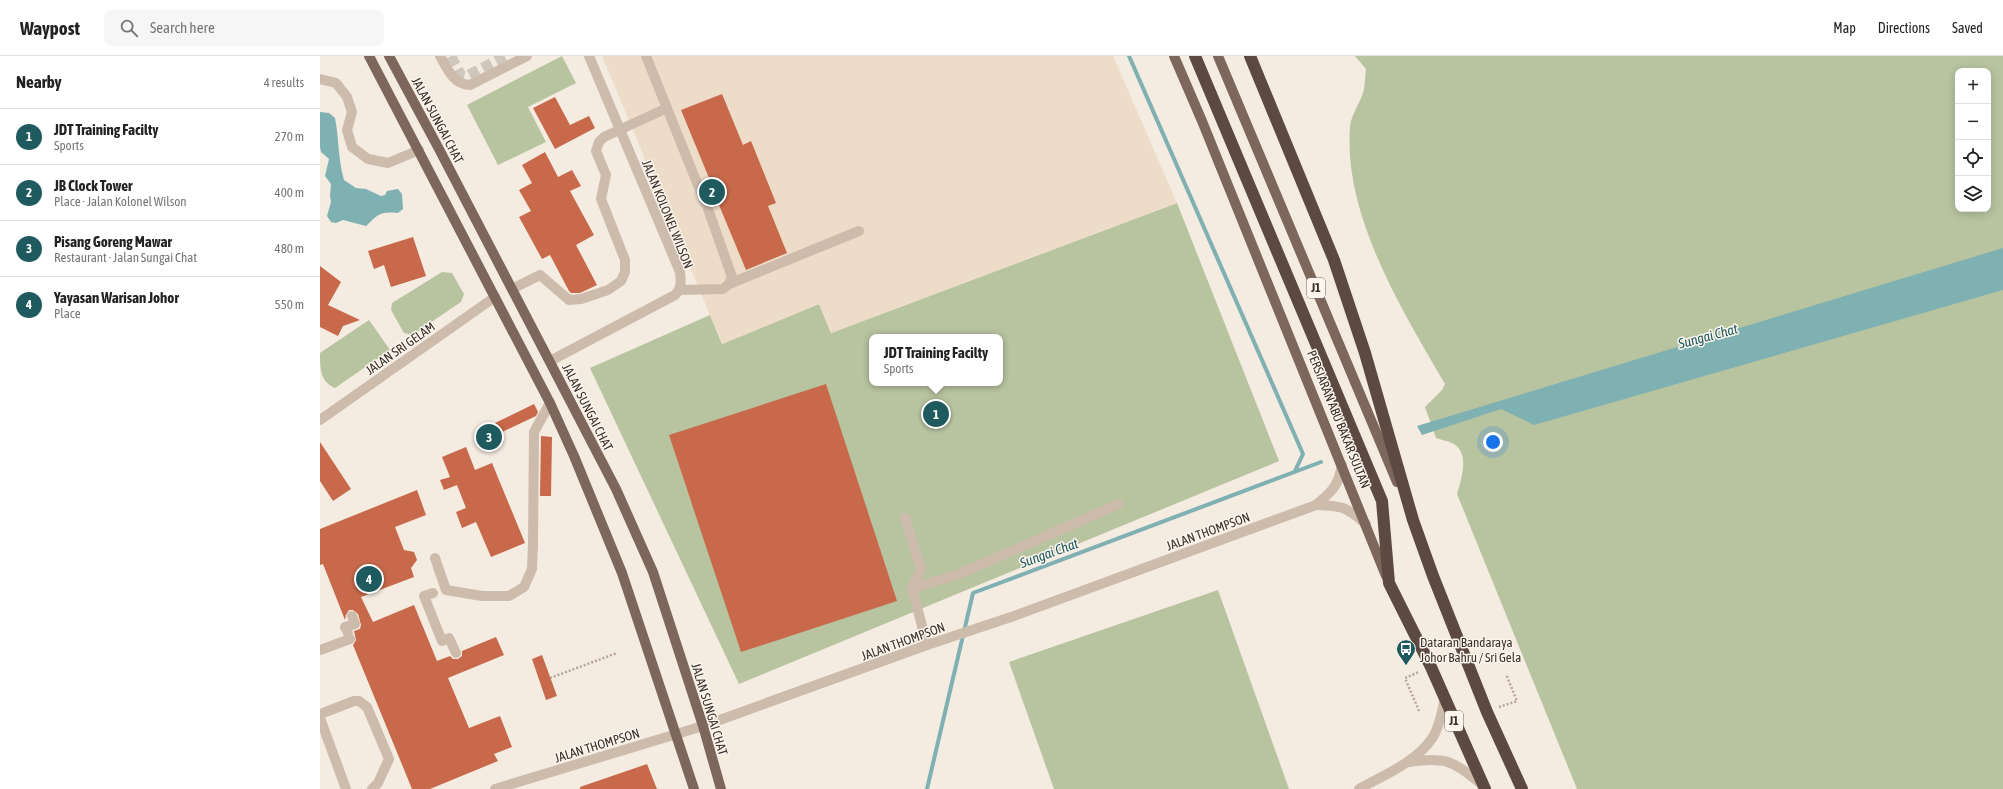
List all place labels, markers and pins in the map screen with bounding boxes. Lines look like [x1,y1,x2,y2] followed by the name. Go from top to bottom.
[699,177,725,207] pin: 2
[923,399,949,429] pin: 1
[476,422,502,452] pin: 3
[356,564,382,594] pin: 4
[1420,635,1521,665] place label: Dataran Bandaraya Johor Bahru / Sri Gela
[1395,638,1417,666] bus stop icon: Dataran Bandaraya Johor Bahru / Sri Gela

